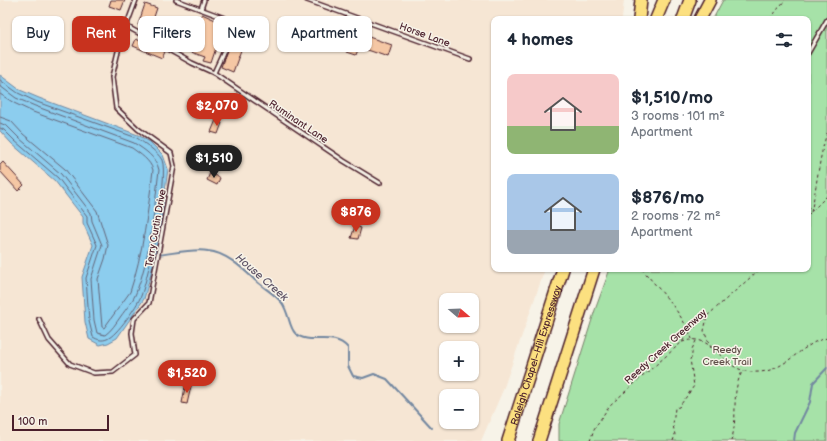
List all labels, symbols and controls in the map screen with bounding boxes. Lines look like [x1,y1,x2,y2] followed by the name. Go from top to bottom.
[12,16,64,52] chip: Buy
[72,16,130,52] chip: Rent
[138,16,205,52] chip: Filters
[213,16,269,52] chip: New
[277,16,372,52] chip: Apartment
[398,20,452,50] street label: Horse Lane
[773,29,795,51] icon: filters
[507,30,573,50] text: 4 homes
[631,88,713,108] text: $1,510/mo
[539,90,587,138] icon: home
[184,93,250,127] pin: $2,070
[196,98,238,114] text: $2,070
[267,98,330,146] street label: Ruminant Lane
[631,108,725,124] text: 3 rooms · 101 m²
[631,124,692,140] text: Apartment
[181,145,247,179] pin: $1,510
[195,150,233,166] text: $1,510
[143,188,169,268] street label: Terry Curtin Drive
[631,188,704,208] text: $876/mo
[539,190,587,238] icon: home
[332,199,380,233] pin: $876
[340,204,372,220] text: $876
[631,208,721,224] text: 2 rooms · 72 m²
[631,224,692,240] text: Apartment
[233,251,291,304] water label: House Creek
[508,284,564,427] street label: Raleigh Chapel–Hill Expressway
[439,293,479,333] north arrow
[439,293,479,429] map controls
[622,306,710,387] street label: Reedy Creek Greenway
[439,341,479,381] button: +
[703,344,751,368] park label: Reedy Creek Trail
[154,360,220,394] pin: $1,520
[167,365,207,381] text: $1,520
[439,389,479,429] button: −
[12,413,109,432] scale bar
[18,415,47,428] text: 100 m

